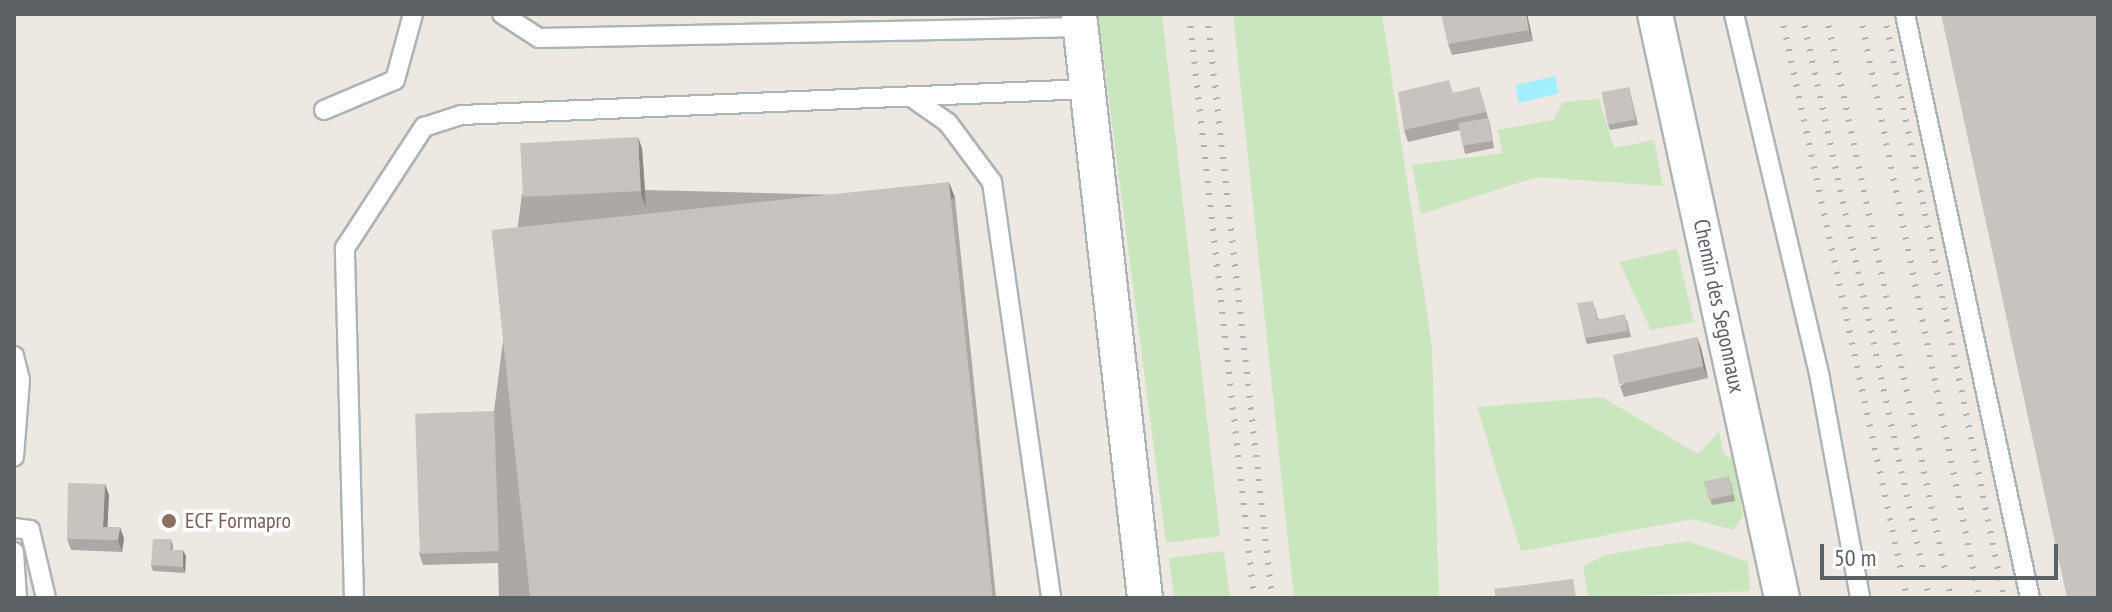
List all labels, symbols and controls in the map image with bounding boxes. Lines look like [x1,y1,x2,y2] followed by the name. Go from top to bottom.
[1688,217,1750,395] street label: Chemin des Segonnaux
[185,508,291,534] place label: ECF Formapro
[160,512,178,530] marker: ECF Formapro
[1824,528,2062,578] scale bar
[1834,542,1876,573] text: 50 m

